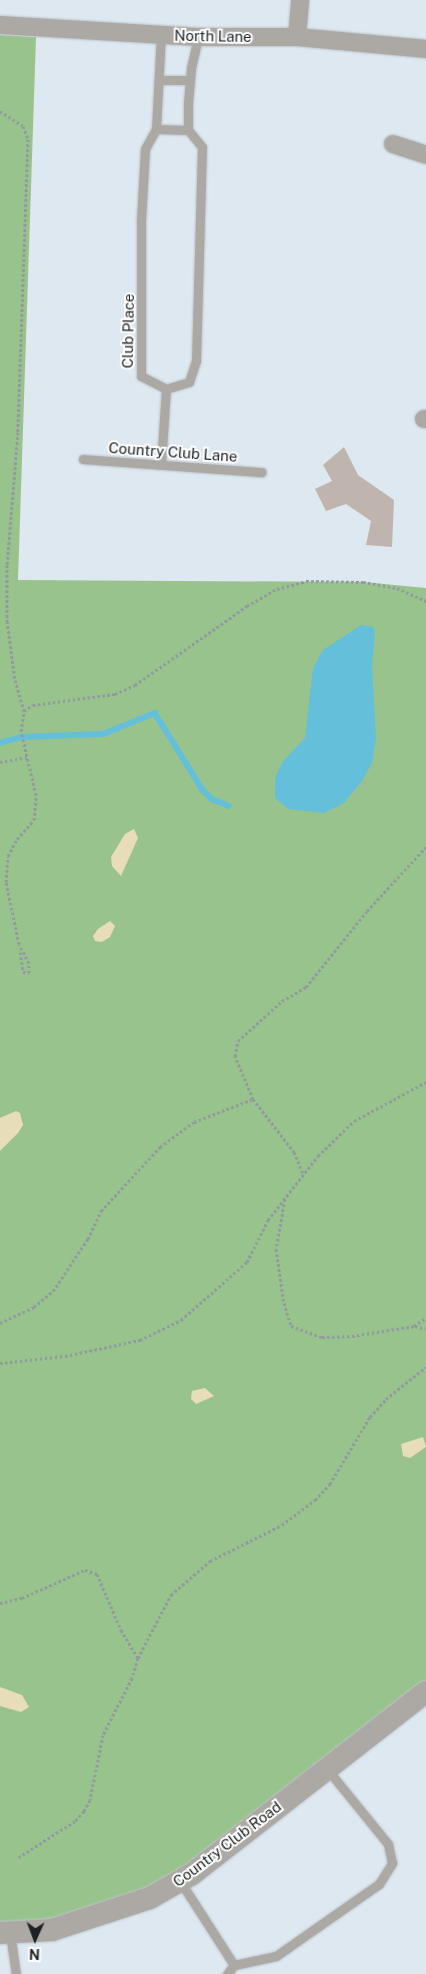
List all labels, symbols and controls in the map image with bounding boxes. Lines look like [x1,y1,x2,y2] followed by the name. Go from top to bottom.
[174,26,252,46] street label: North Lane
[118,293,138,369] street label: Club Place
[108,439,238,465] street label: Country Club Lane
[169,1797,285,1891] street label: Country Club Road
[10,1914,60,1964] north arrow
[29,1946,40,1962] text: N

